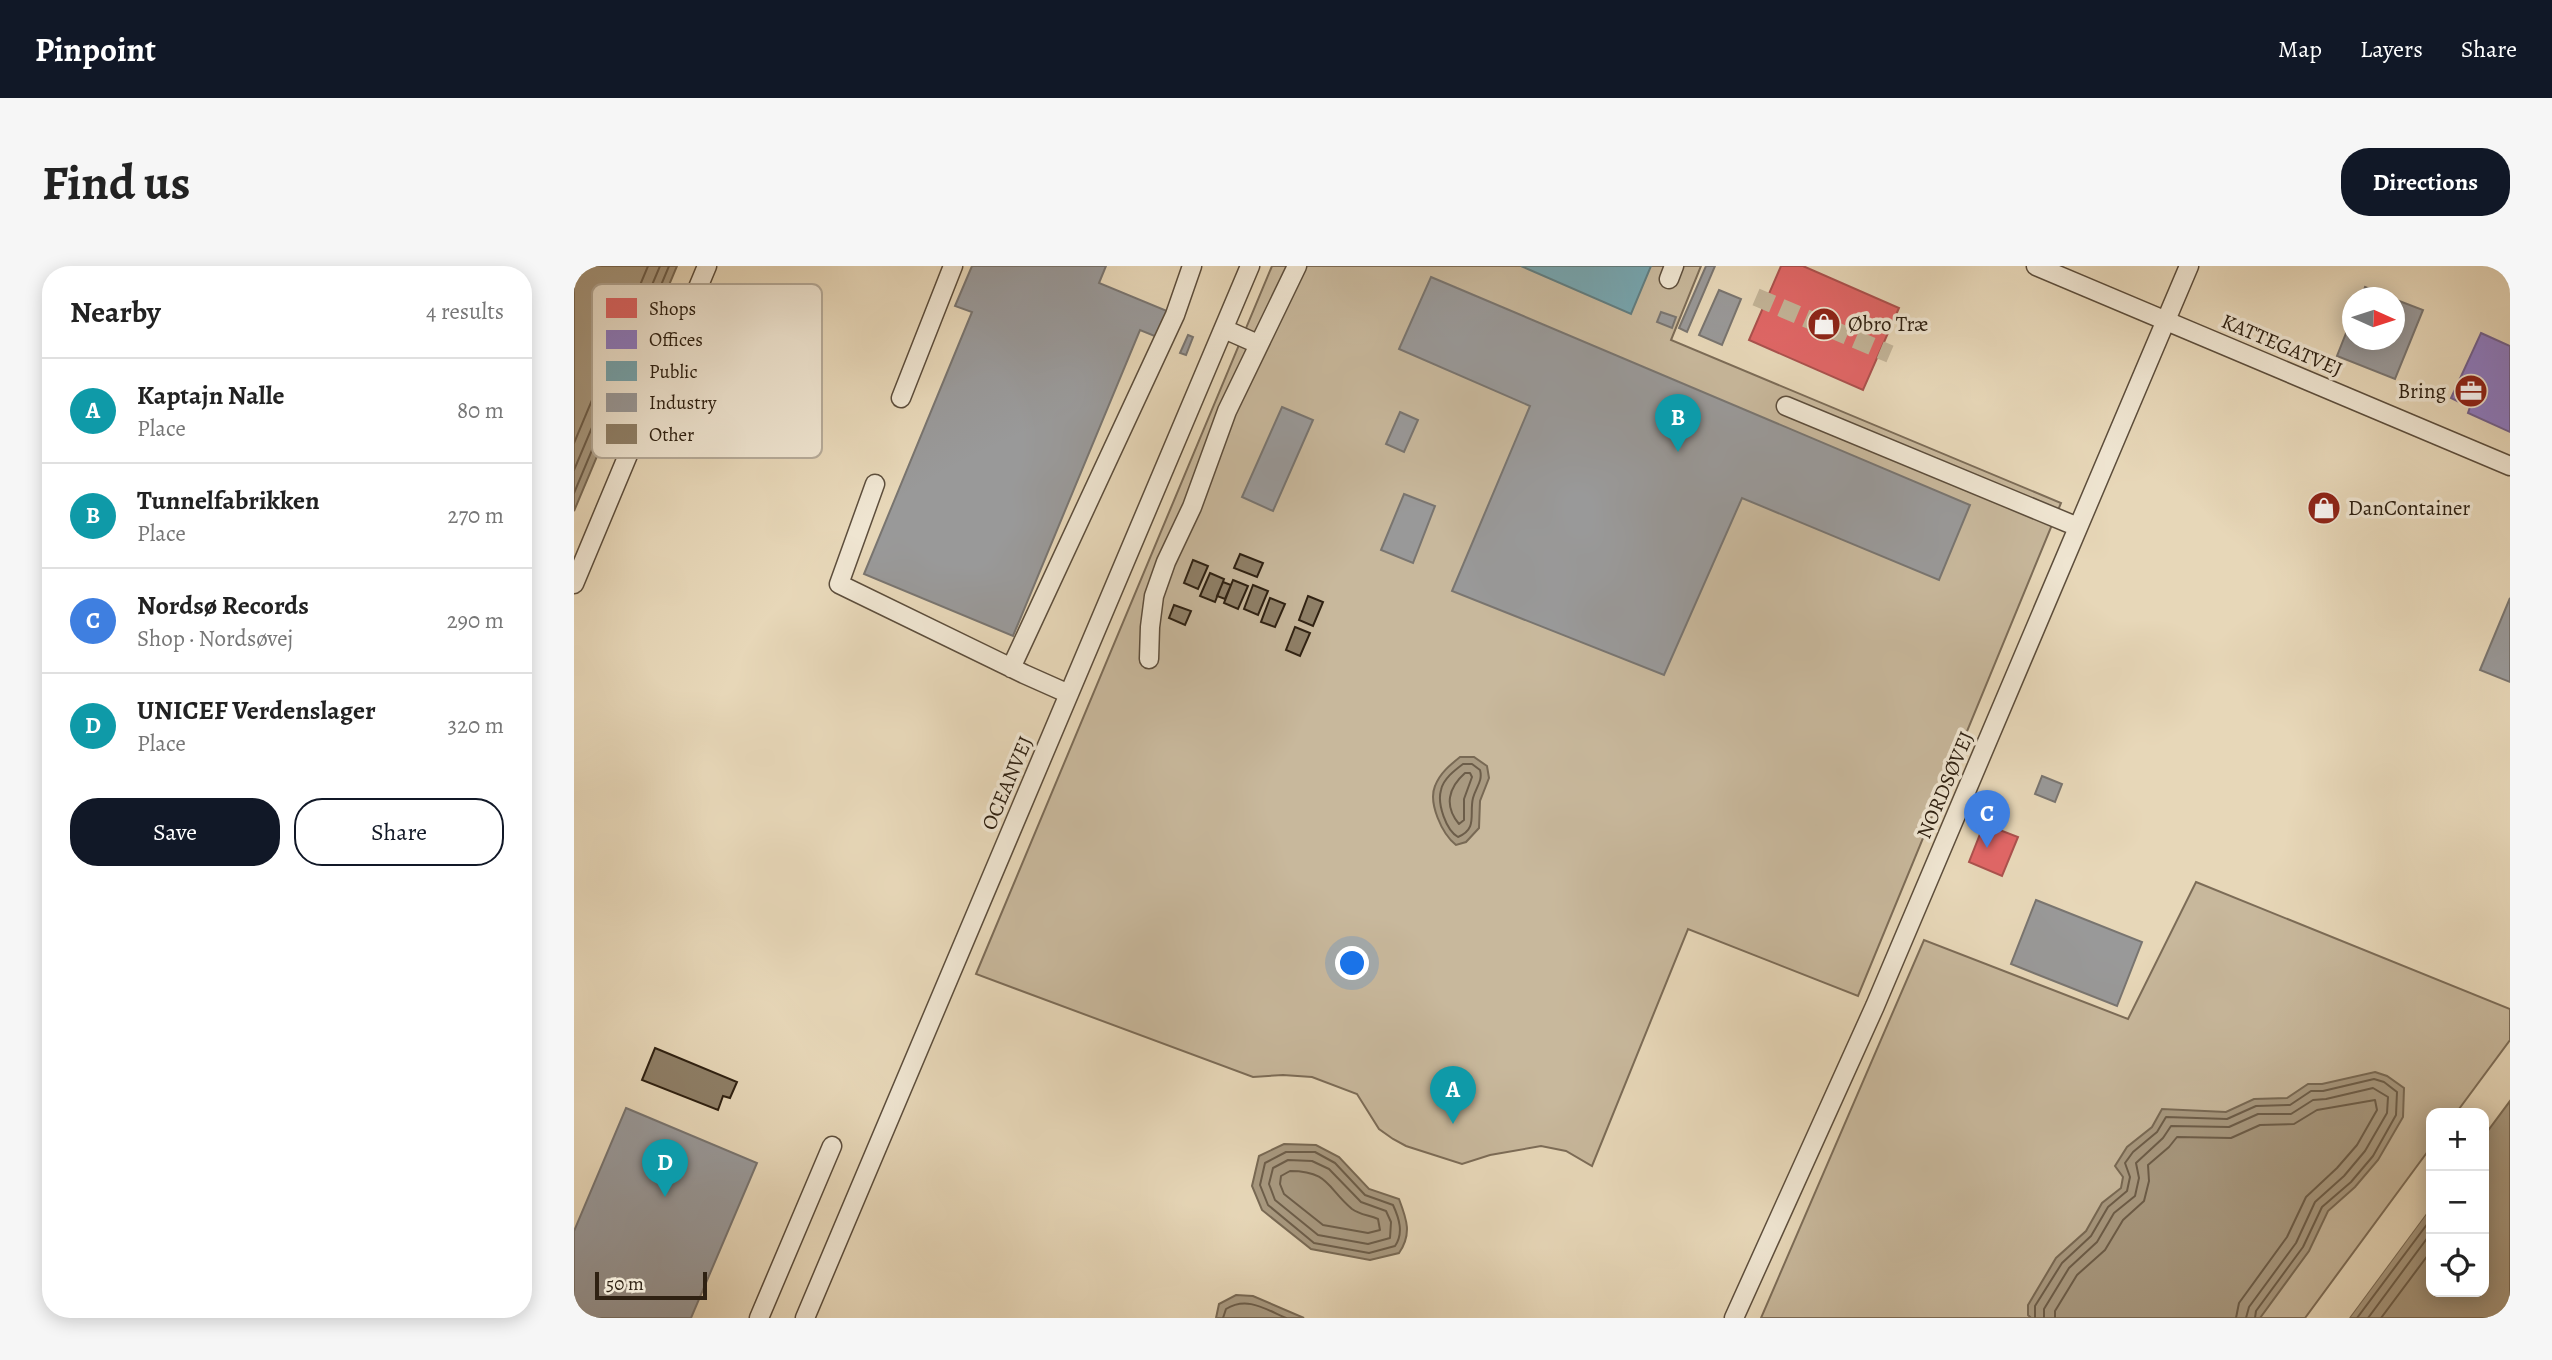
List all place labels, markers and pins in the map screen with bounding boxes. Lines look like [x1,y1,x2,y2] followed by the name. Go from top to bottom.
[1805,305,1843,343] shop icon: Øbro Træ
[1848,310,1928,338] place label: Øbro Træ
[2452,372,2490,410] office icon: Bring
[2398,377,2446,405] place label: Bring
[1655,394,1701,452] pin: B
[2305,489,2343,527] shop icon: DanContainer
[2348,494,2470,522] place label: DanContainer
[1964,790,2010,848] pin: C
[1430,1066,1476,1124] pin: A
[642,1139,688,1197] pin: D

